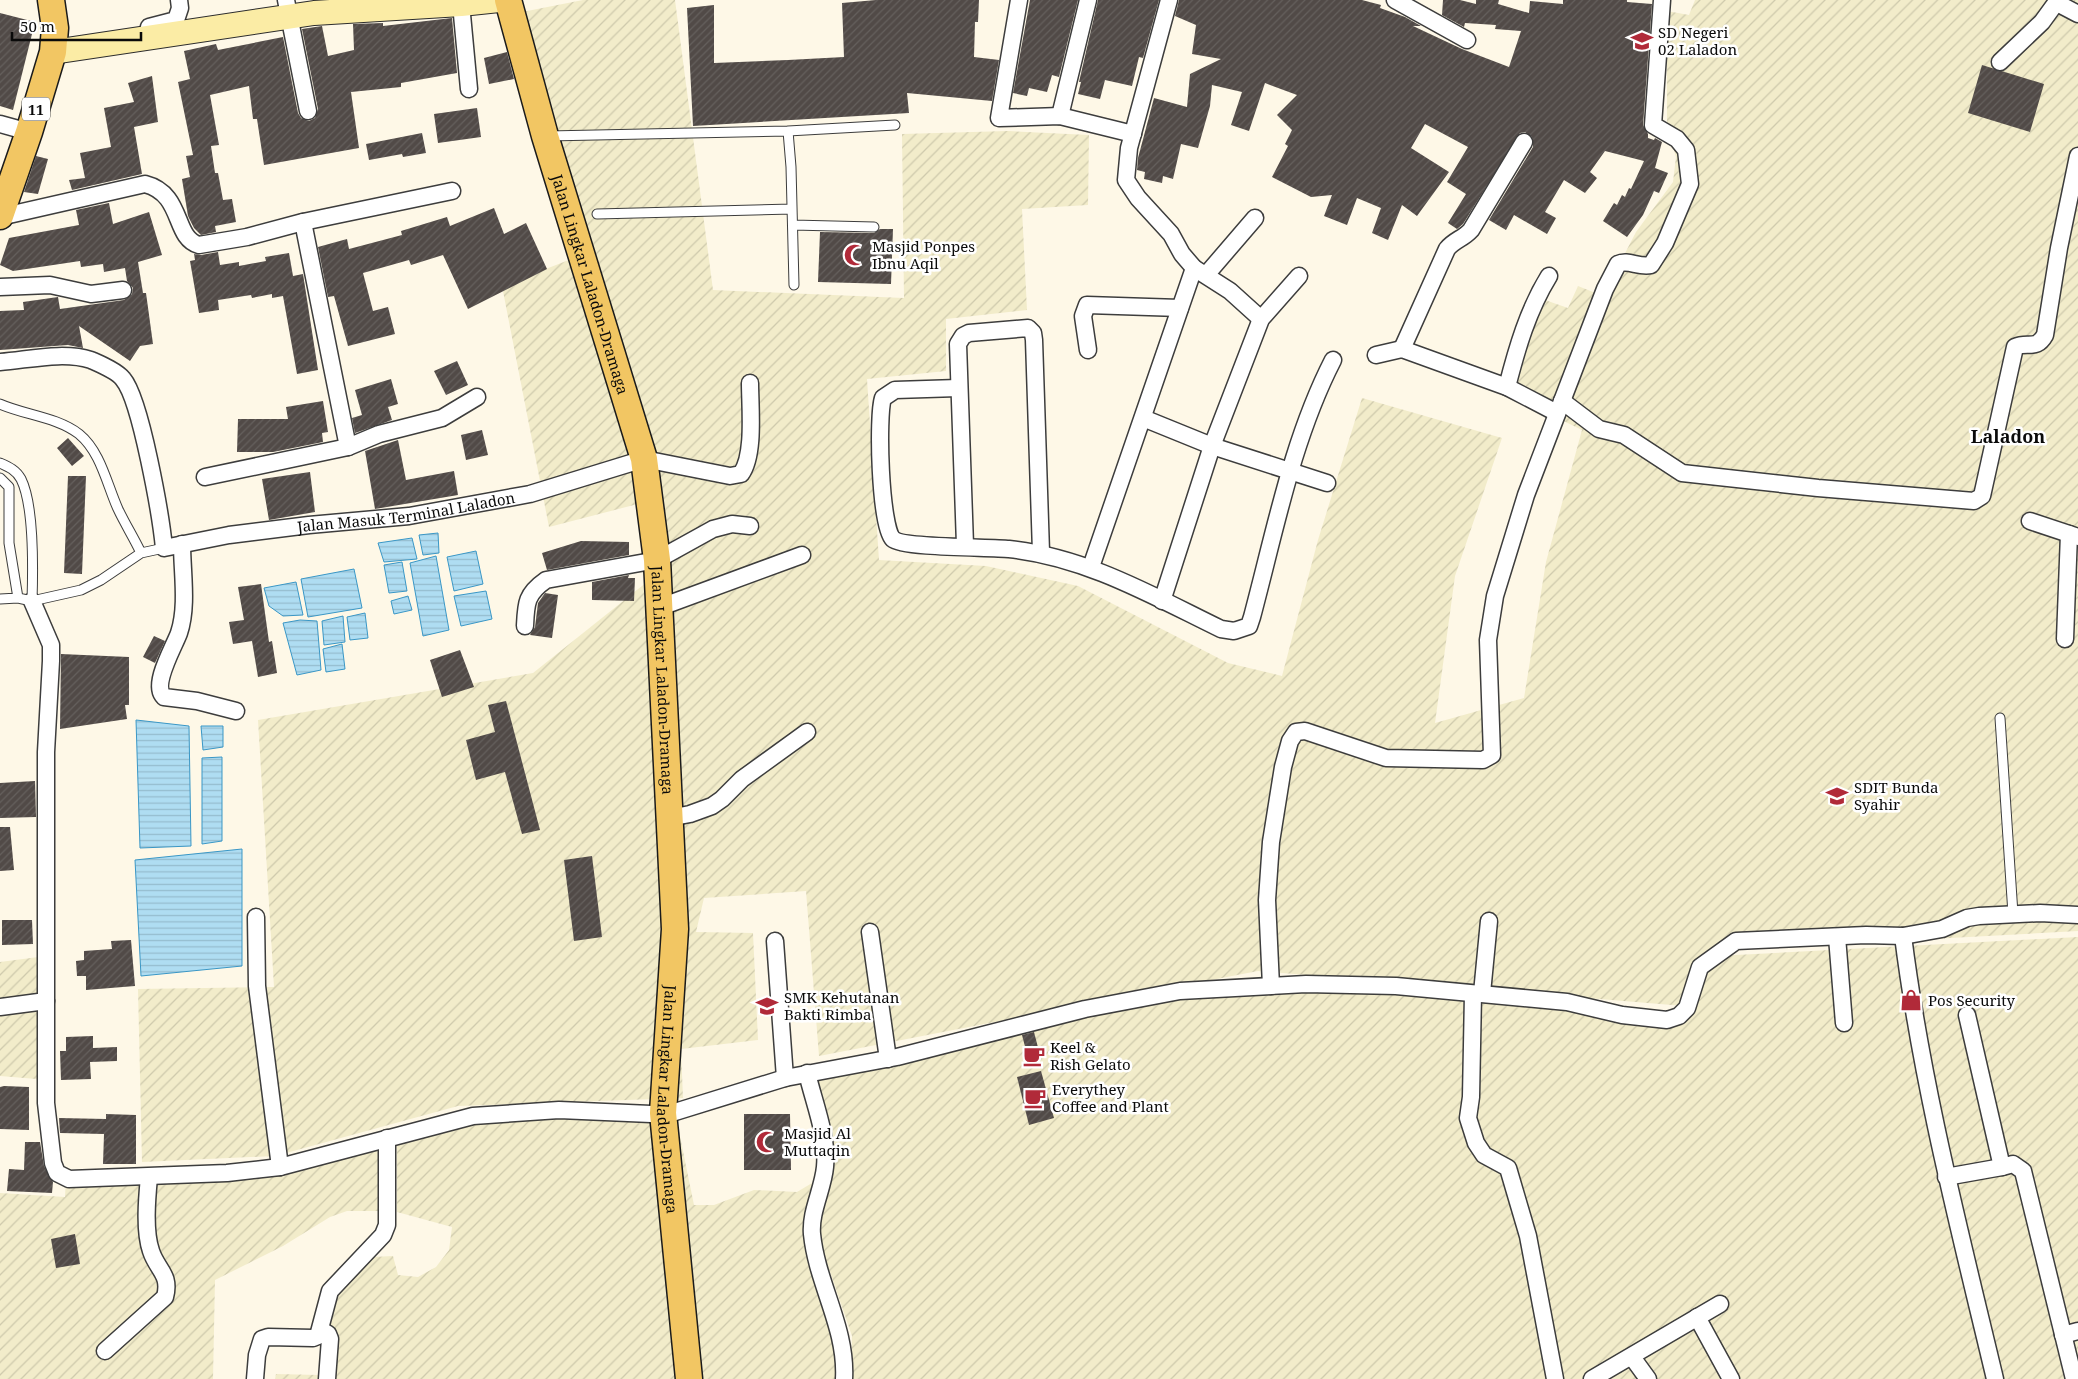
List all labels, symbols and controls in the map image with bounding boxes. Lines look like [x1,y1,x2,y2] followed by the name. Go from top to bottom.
[12,10,141,42] scale bar
[20,16,55,36] text: 50 m
[1658,22,1737,59] place label: SD Negeri 02 Laladon
[1629,28,1655,54] school or university icon: SD Negeri 02 Laladon
[22,98,50,120] road number: 11
[547,171,634,397] street label: Jalan Lingkar Laladon-Dramaga
[872,236,975,273] place label: Masjid Ponpes Ibnu Aqil
[842,242,868,268] mosque icon: Masjid Ponpes Ibnu Aqil
[1971,424,2045,448] district label: Laladon
[295,487,517,537] street label: Jalan Masuk Terminal Laladon
[647,564,678,795] street label: Jalan Lingkar Laladon-Dramaga
[1854,777,1938,814] place label: SDIT Bunda Syahir
[1824,783,1850,809] school or university icon: SDIT Bunda Syahir
[653,984,683,1215] street label: Jalan Lingkar Laladon-Dramaga
[784,987,900,1024] place label: SMK Kehutanan Bakti Rimba
[1898,987,1924,1013] shop icon: Pos Security
[1928,990,2016,1010] place label: Pos Security
[754,993,780,1019] school or university icon: SMK Kehutanan Bakti Rimba
[1050,1037,1131,1074] place label: Keel & Rish Gelato
[1021,1043,1047,1069] cafe icon: Keel & Rish Gelato
[1052,1079,1169,1116] place label: Everythey Coffee and Plant
[1022,1085,1048,1111] cafe icon: Everythey Coffee and Plant
[784,1123,851,1160] place label: Masjid Al Muttaqin
[754,1129,780,1155] mosque icon: Masjid Al Muttaqin

